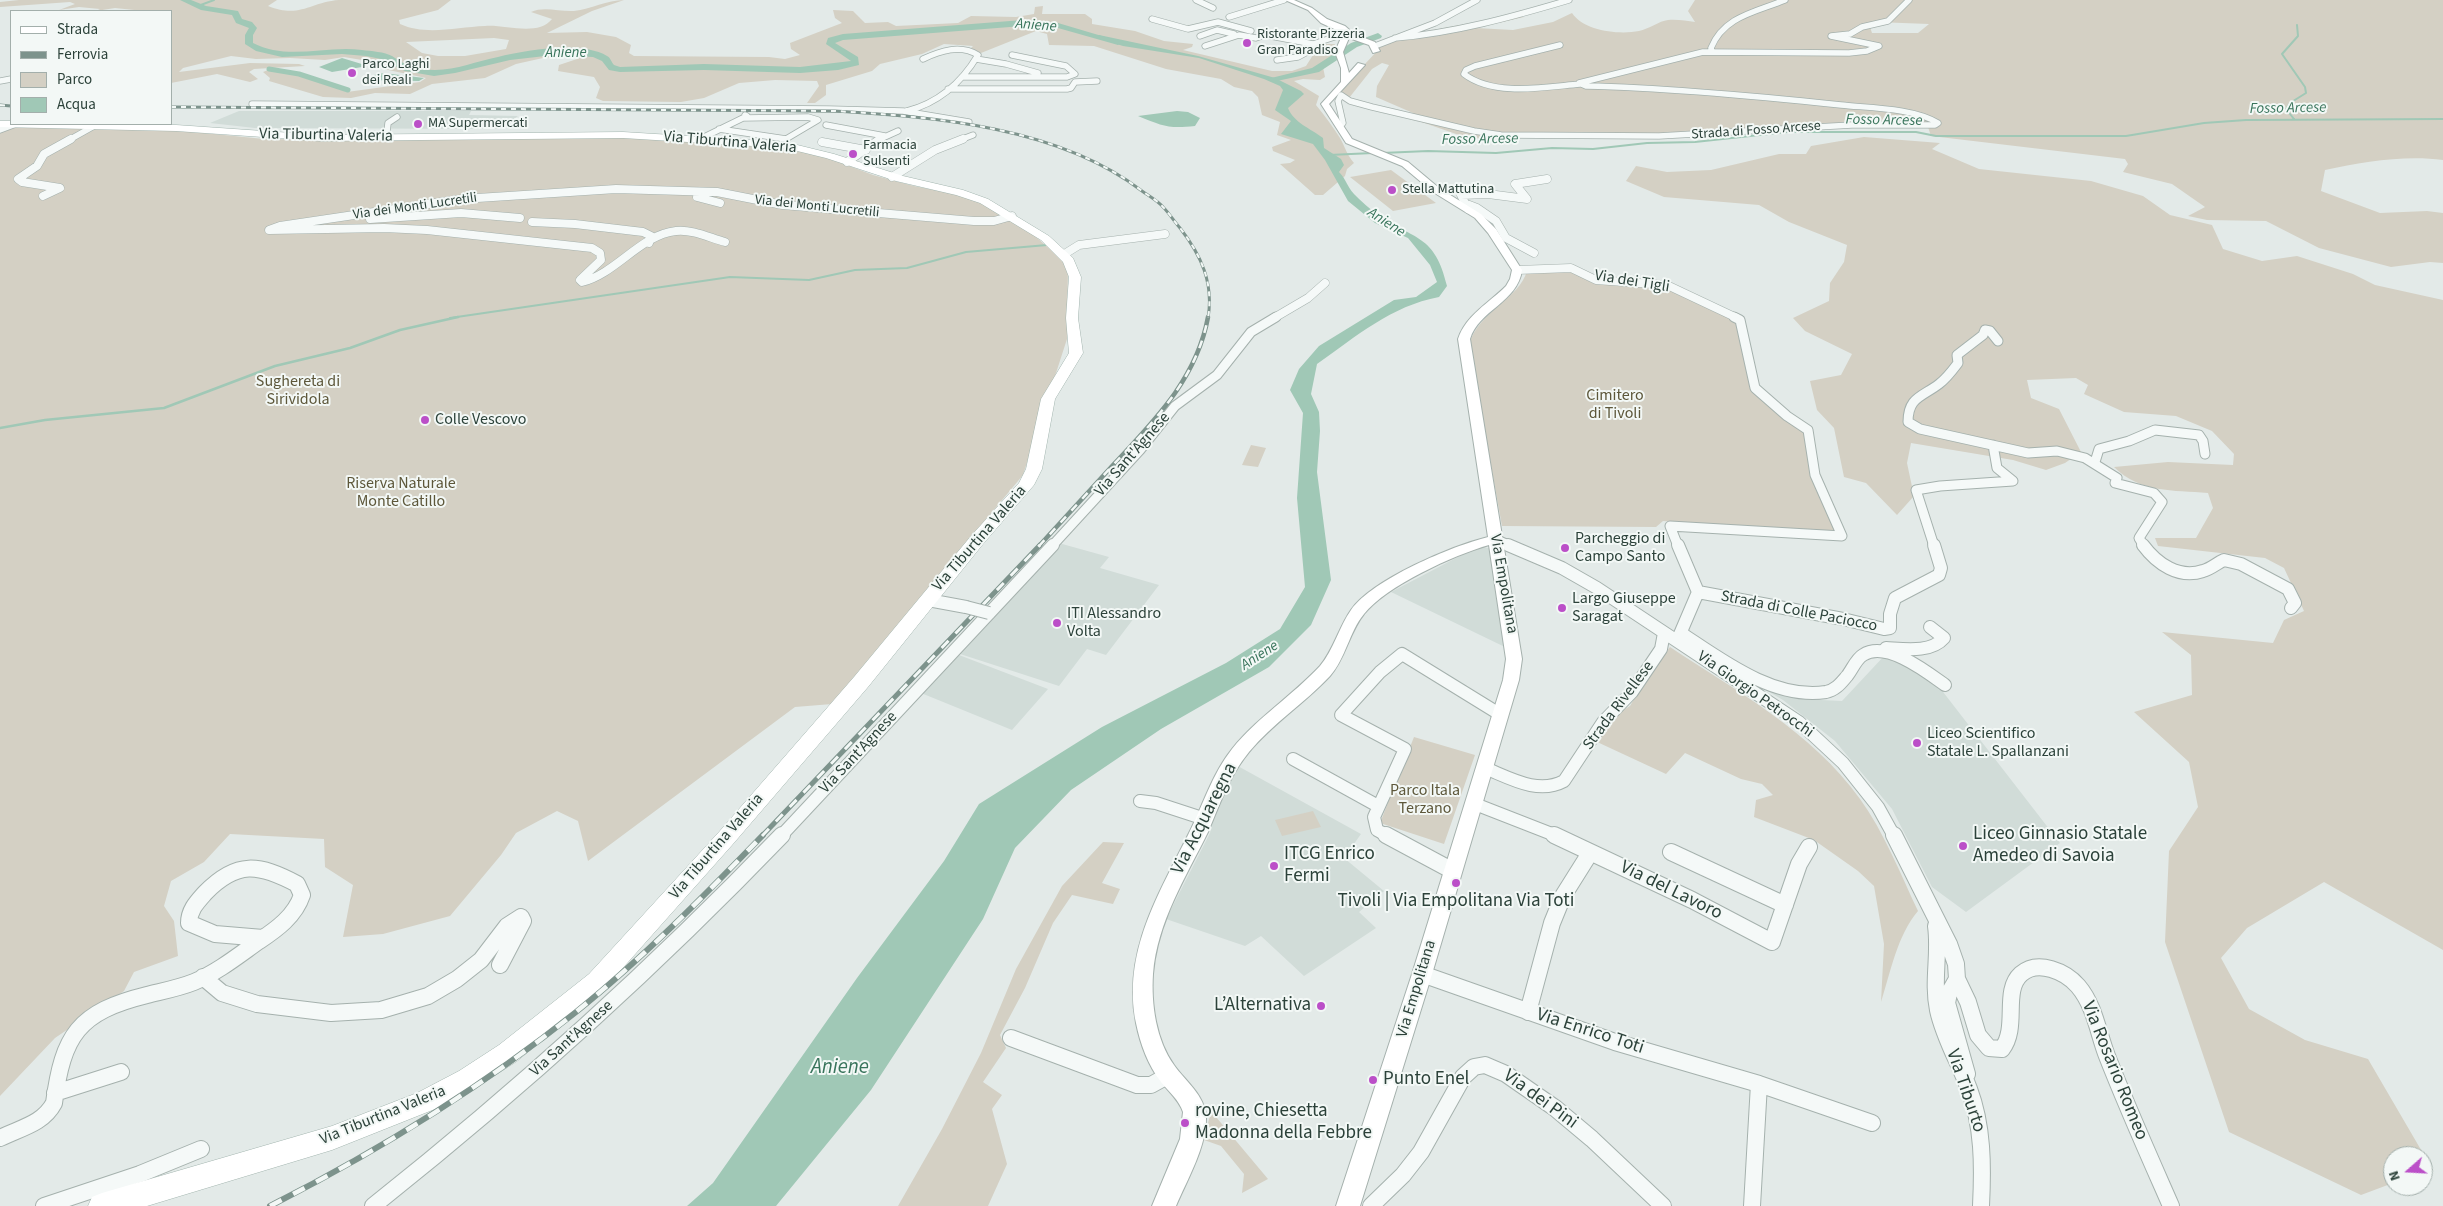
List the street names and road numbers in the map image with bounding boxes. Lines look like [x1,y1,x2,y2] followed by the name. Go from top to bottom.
[1691,118,1821,144] street label: Strada di Fosso Arcese
[259,125,393,147] street label: Via Tiburtina Valeria
[662,128,798,158] street label: Via Tiburtina Valeria
[352,190,478,224] street label: Via dei Monti Lucretili
[754,192,880,222] street label: Via dei Monti Lucretili
[1593,267,1671,297] street label: Via dei Tigli
[1091,409,1175,501] street label: Via Sant'Agnese
[929,482,1031,596] street label: Via Tiburtina Valeria
[1485,533,1521,635] street label: Via Empolitana
[1719,587,1879,637] street label: Strada di Colle Paciocco
[1693,648,1817,742] street label: Via Giorgio Petrocchi
[1579,658,1659,754] street label: Strada Rivellese
[816,708,902,798] street label: Via Sant'Agnese
[1167,759,1243,879] street label: Via Acquaregna
[666,790,768,904] street label: Via Tiburtina Valeria
[1616,856,1726,926] street label: Via del Lavoro
[1393,938,1441,1040] street label: Via Empolitana
[526,997,618,1081] street label: Via Sant'Agnese
[2076,998,2152,1144] street label: Via Rosario Romeo
[1533,1004,1647,1060] street label: Via Enrico Toti
[1940,1046,1990,1136] street label: Via Tiburto
[1498,1065,1582,1135] street label: Via dei Pini
[317,1082,449,1150] street label: Via Tiburtina Valeria

